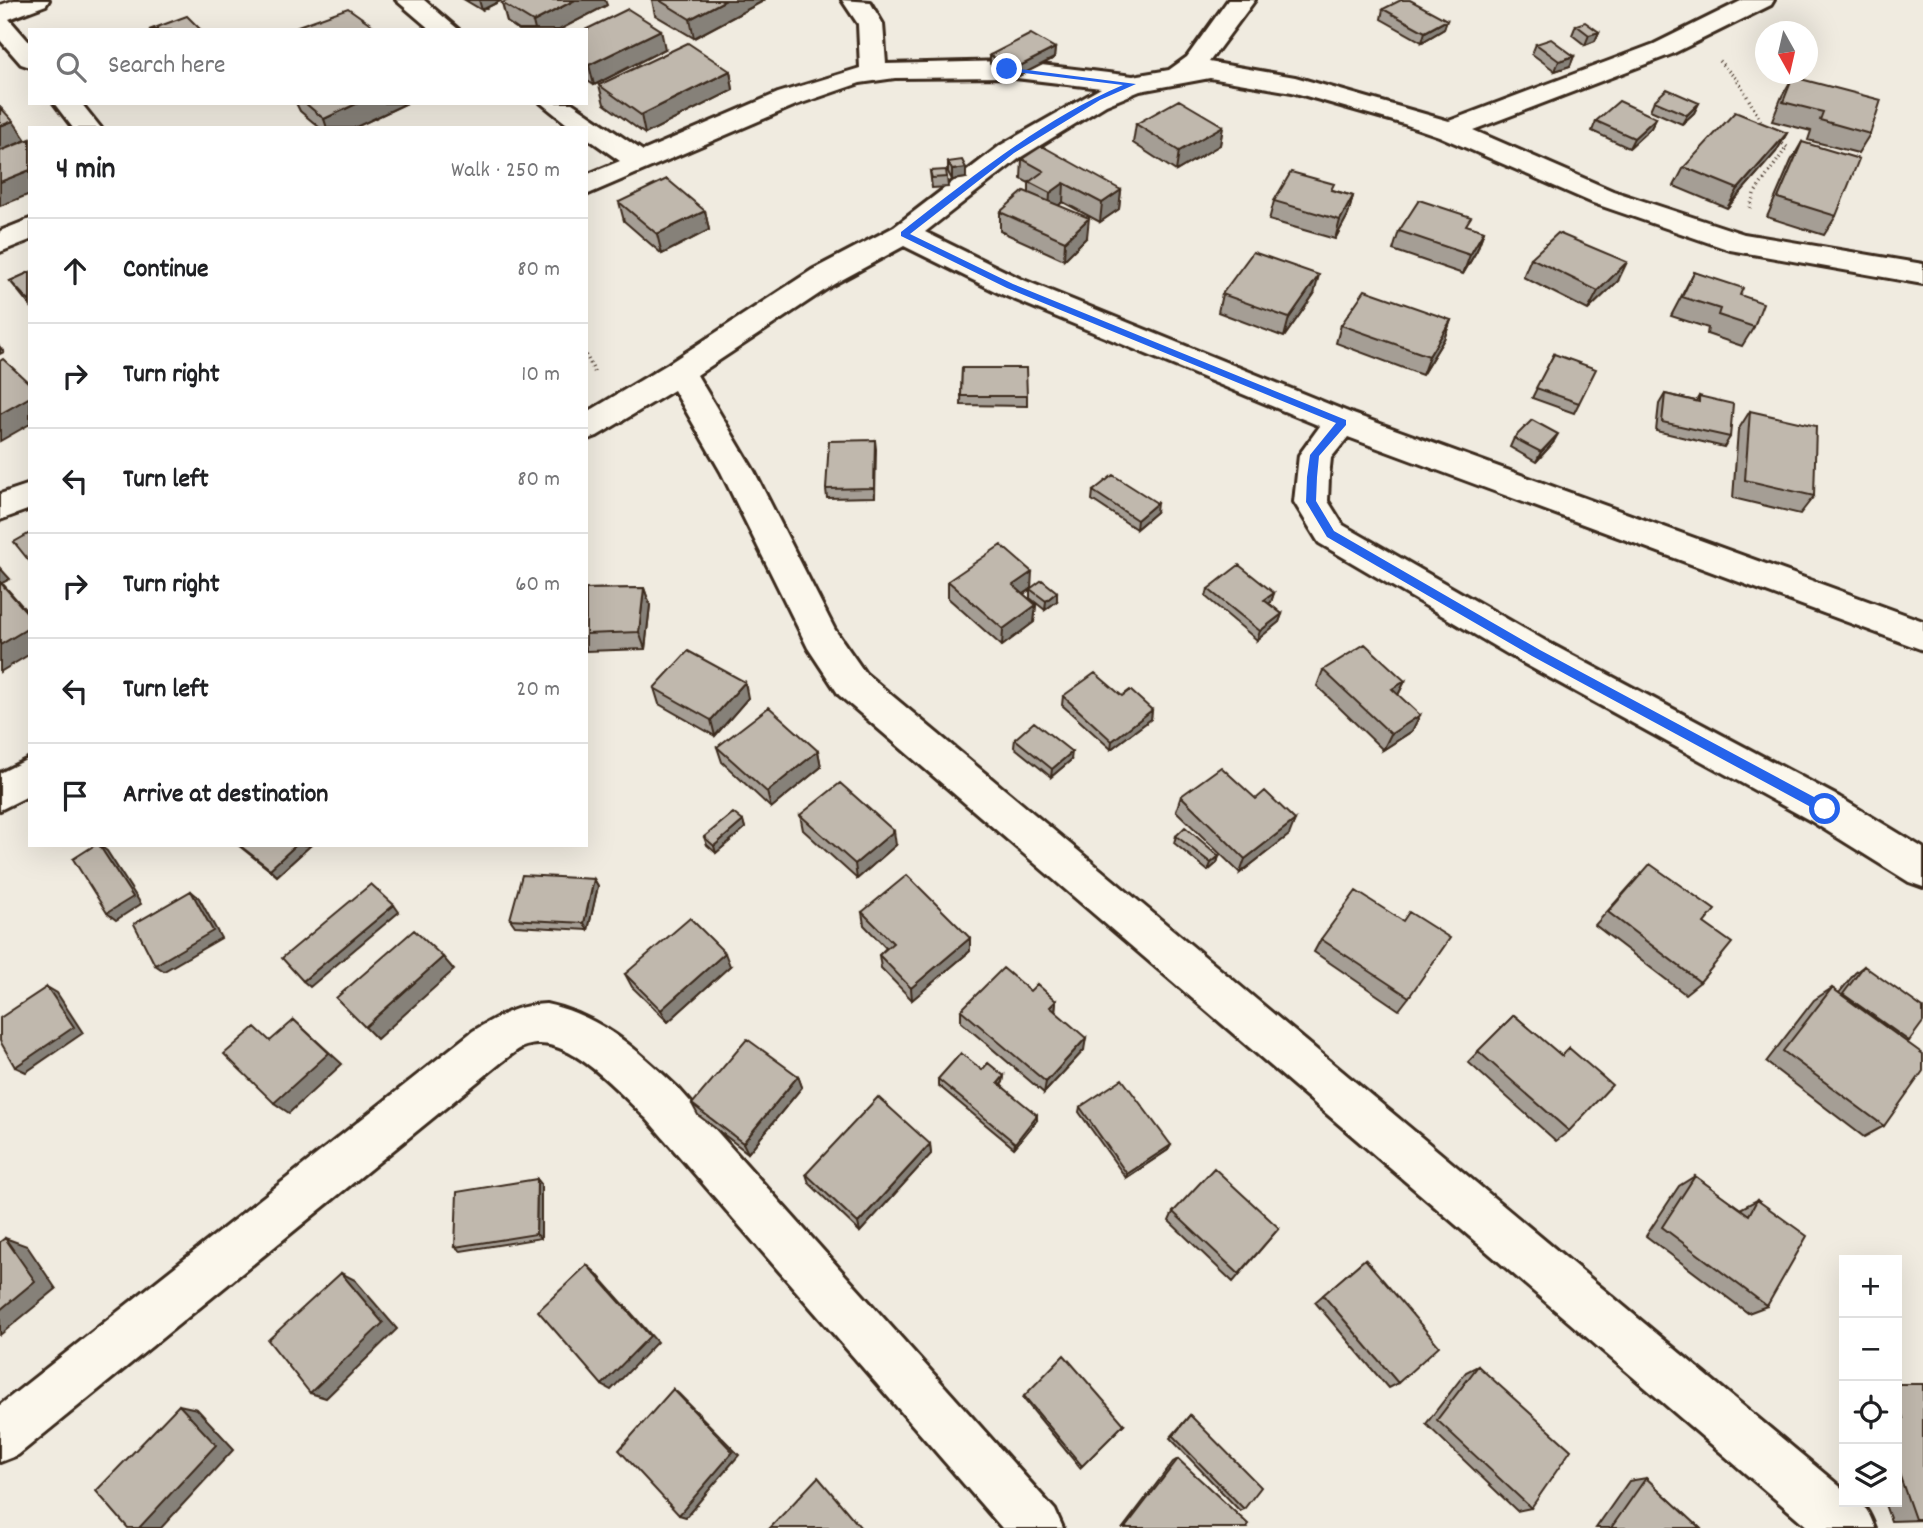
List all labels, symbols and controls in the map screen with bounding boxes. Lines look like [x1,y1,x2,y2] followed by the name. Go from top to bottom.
[1755,21,1818,84] north arrow
[28,28,588,105] search box
[52,48,90,86] icon: search
[108,48,226,85] text: Search here
[991,53,1022,84] route end
[56,150,115,193] text: 4 min
[451,155,560,188] text: Walk · 250 m
[56,252,94,290] icon: ahead
[123,252,208,289] text: Continue
[517,254,560,287] text: 80 m
[56,357,94,395] icon: right
[123,357,220,394] text: Turn right
[521,359,560,392] text: 10 m
[56,462,94,500] icon: left
[123,462,209,499] text: Turn left
[517,464,560,497] text: 80 m
[56,567,94,605] icon: right
[123,567,220,604] text: Turn right
[515,569,560,602] text: 60 m
[56,672,94,710] icon: left
[123,672,209,709] text: Turn left
[516,674,560,707] text: 20 m
[56,777,94,815] icon: arrive
[123,777,328,814] text: Arrive at destination
[1809,793,1840,824] route start
[1839,1255,1902,1507] map controls
[1839,1255,1902,1318] button: +
[1839,1318,1902,1381] button: −
[1839,1381,1902,1444] button: locate
[1839,1444,1902,1507] button: layers

